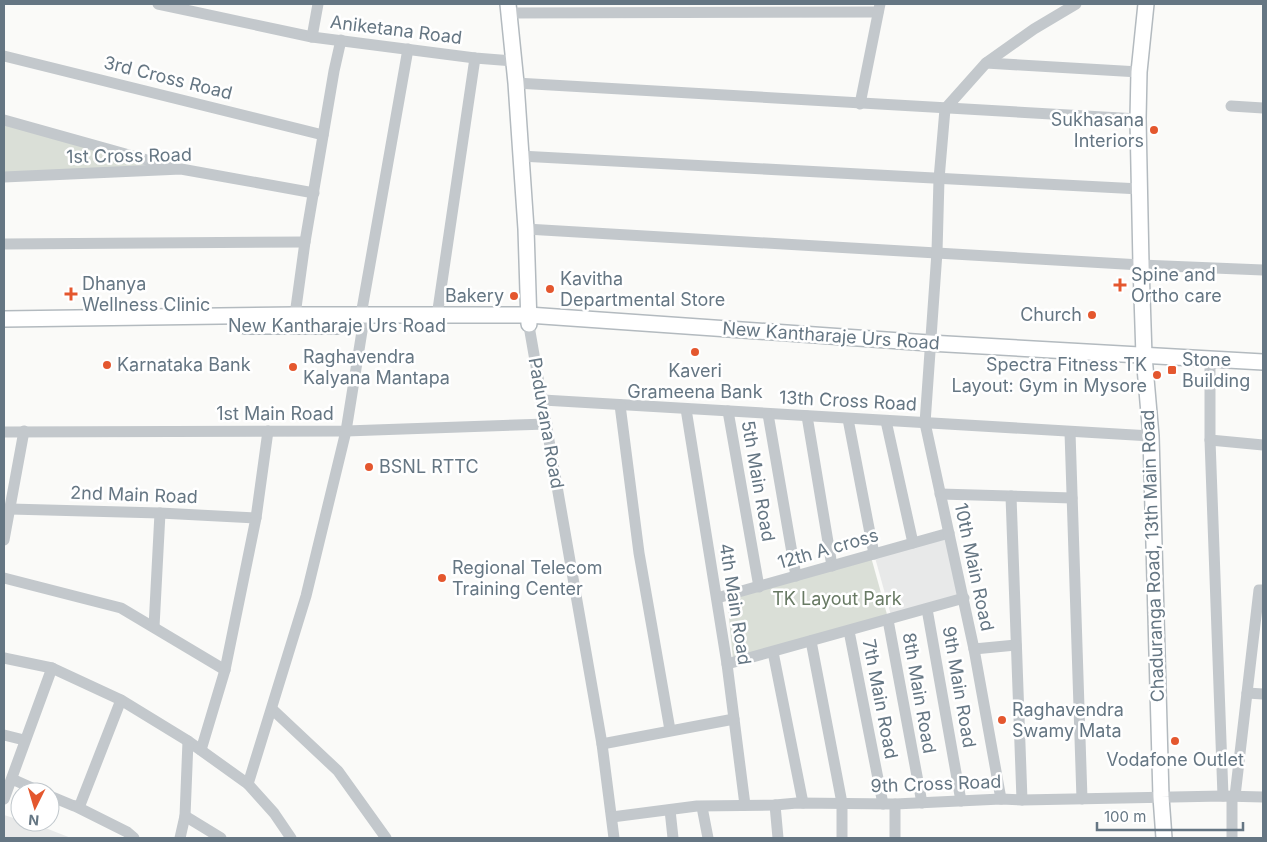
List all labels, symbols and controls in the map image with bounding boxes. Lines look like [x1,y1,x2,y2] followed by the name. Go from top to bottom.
[329,11,463,48] street label: Aniketana Road
[102,51,235,104] street label: 3rd Cross Road
[1051,109,1144,151] place label: Sukhasana Interiors
[1148,124,1160,136] marker: Sukhasana Interiors
[66,144,192,167] street label: 1st Cross Road
[1131,264,1222,306] place label: Spine and Ortho care
[560,268,725,310] place label: Kavitha Departmental Store
[82,273,210,315] place label: Dhanya Wellness Clinic
[1113,278,1127,292] marker: Spine and Ortho care
[544,283,556,295] marker: Kavitha Departmental Store
[445,285,504,306] place label: Bakery
[64,287,78,301] marker: Dhanya Wellness Clinic
[508,290,520,302] marker: Bakery
[1020,304,1082,325] place label: Church
[1086,309,1098,321] marker: Church
[228,315,446,336] street label: New Kantharaje Urs Road
[722,317,940,354] street label: New Kantharaje Urs Road
[303,346,450,388] place label: Raghavendra Kalyana Mantapa
[689,346,701,358] marker: Kaveri Grameena Bank
[1182,349,1250,391] place label: Stone Building
[117,354,251,375] place label: Karnataka Bank
[951,354,1147,396] place label: Spectra Fitness TK Layout: Gym in Mysore
[525,356,568,490] street label: Paduvana Road
[101,359,113,371] marker: Karnataka Bank
[627,360,763,402] place label: Kaveri Grameena Bank
[287,361,299,373] marker: Raghavendra Kalyana Mantapa
[1166,364,1178,376] marker: Stone Building
[1151,369,1163,381] marker: Spectra Fitness TK Layout: Gym in Mysore
[779,386,917,415] street label: 13th Cross Road
[216,403,334,424] street label: 1st Main Road
[1137,409,1168,703] street label: Chaduranga Road, 13th Main Road
[738,419,779,543] street label: 5th Main Road
[379,456,479,477] place label: BSNL RTTC
[363,461,375,473] marker: BSNL RTTC
[70,482,198,507] street label: 2nd Main Road
[951,501,998,633] street label: 10th Main Road
[775,524,881,573] street label: 12th A cross
[715,541,755,666] street label: 4th Main Road
[452,557,603,599] place label: Regional Telecom Training Center
[436,572,448,584] marker: Regional Telecom Training Center
[772,588,902,609] park label: TK Layout Park
[938,625,981,749] street label: 9th Main Road
[899,631,940,755] street label: 8th Main Road
[859,637,902,761] street label: 7th Main Road
[1012,699,1124,741] place label: Raghavendra Swamy Mata
[996,714,1008,726] marker: Raghavendra Swamy Mata
[1169,735,1181,747] marker: Vodafone Outlet
[1106,749,1244,770] place label: Vodafone Outlet
[870,771,1002,796] street label: 9th Cross Road
[10,782,60,832] north arrow
[1097,800,1243,832] scale bar
[1104,807,1146,826] text: 100 m
[28,812,40,829] text: N

